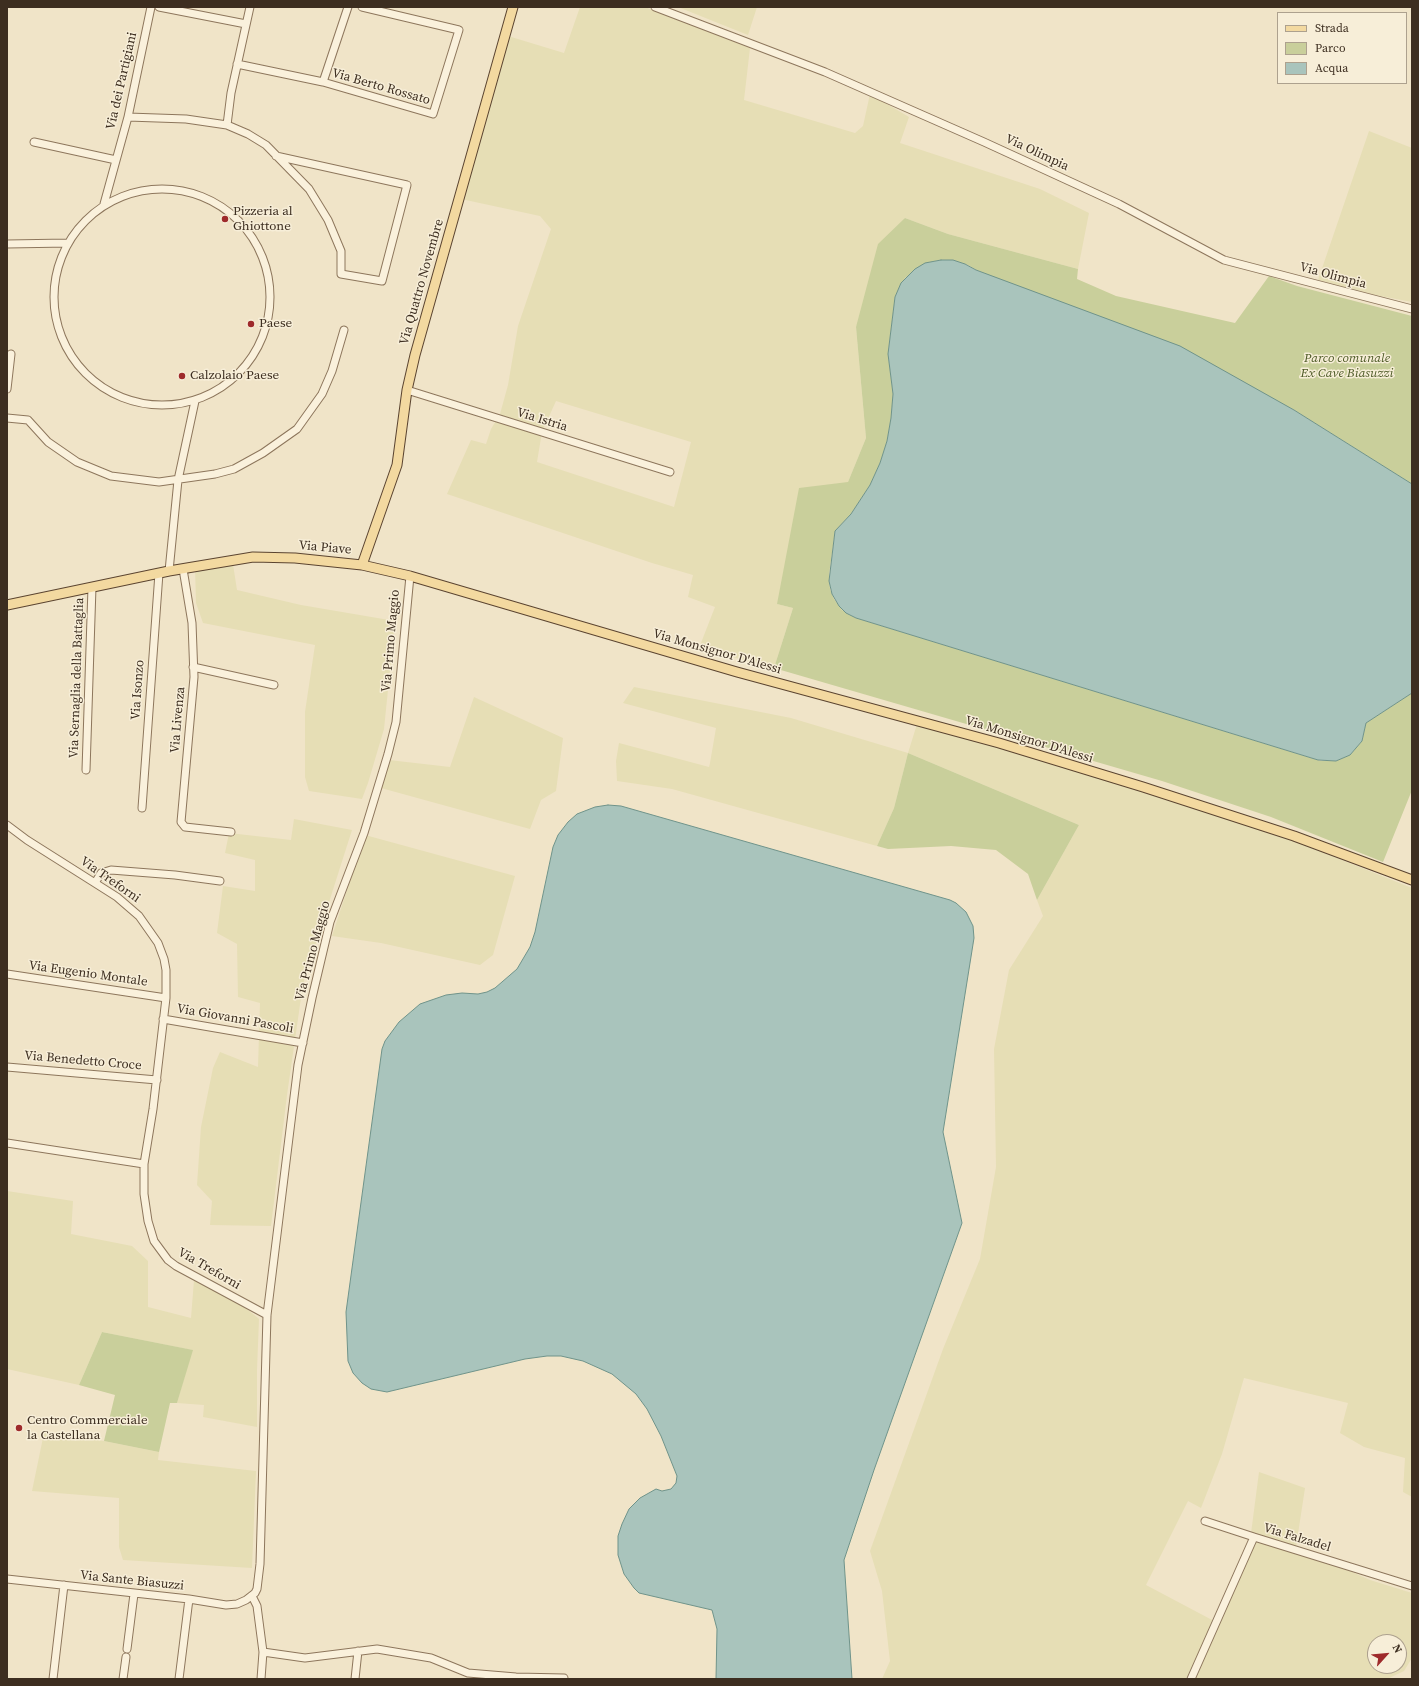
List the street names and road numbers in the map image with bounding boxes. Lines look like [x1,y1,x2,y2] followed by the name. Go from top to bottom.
[103,31,141,131] street label: Via dei Partigiani
[330,66,432,108] street label: Via Berto Rossato
[1003,131,1071,175] street label: Via Olimpia
[397,217,447,347] street label: Via Quattro Novembre
[1298,260,1368,292] street label: Via Olimpia
[515,405,569,435] street label: Via Istria
[298,538,352,558] street label: Via Piave
[379,589,403,693] street label: Via Primo Maggio
[66,597,88,759] street label: Via Sernaglia della Battaglia
[651,626,783,678] street label: Via Monsignor D'Alessi
[128,659,148,721] street label: Via Isonzo
[167,686,189,754] street label: Via Livenza
[963,713,1095,767] street label: Via Monsignor D'Alessi
[77,854,143,906] street label: Via Treforni
[292,899,334,1003] street label: Via Primo Maggio
[28,958,148,990] street label: Via Eugenio Montale
[175,1001,295,1037] street label: Via Giovanni Pascoli
[24,1048,142,1074] street label: Via Benedetto Croce
[175,1245,243,1293] street label: Via Treforni
[1261,1520,1333,1556] street label: Via Falzadel
[79,1568,185,1594] street label: Via Sante Biasuzzi

